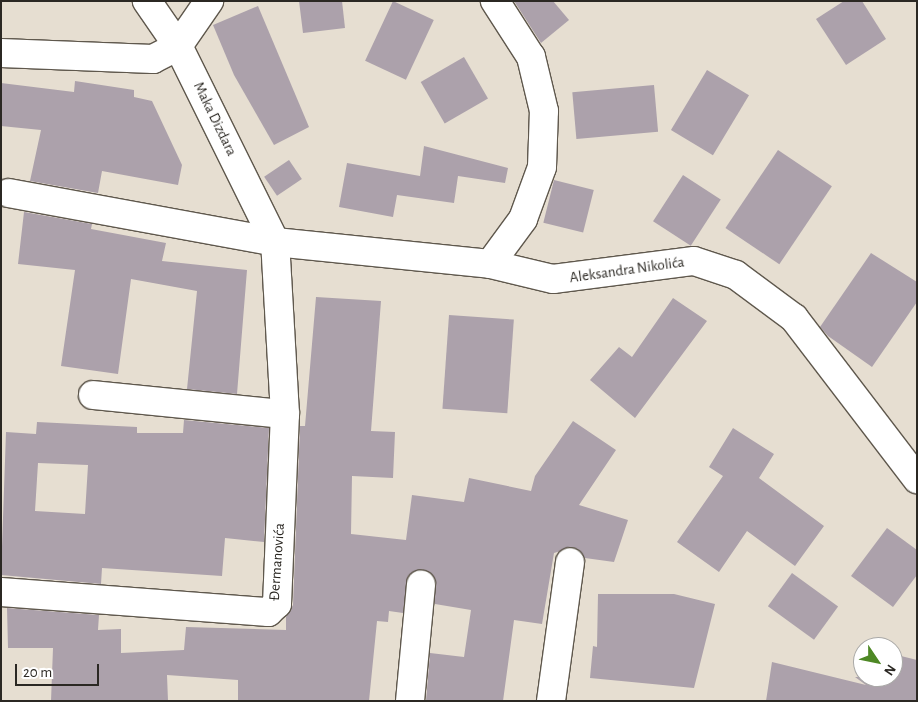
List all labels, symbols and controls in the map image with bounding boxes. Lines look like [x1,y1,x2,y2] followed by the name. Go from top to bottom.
[189,79,241,159] street label: Maka Dizdara
[568,253,686,287] street label: Aleksandra Nikolića
[265,522,289,602] street label: Đermanovića
[853,637,903,687] north arrow
[18,654,101,686] scale bar
[881,662,898,678] text: N
[23,665,52,680] text: 20 m

